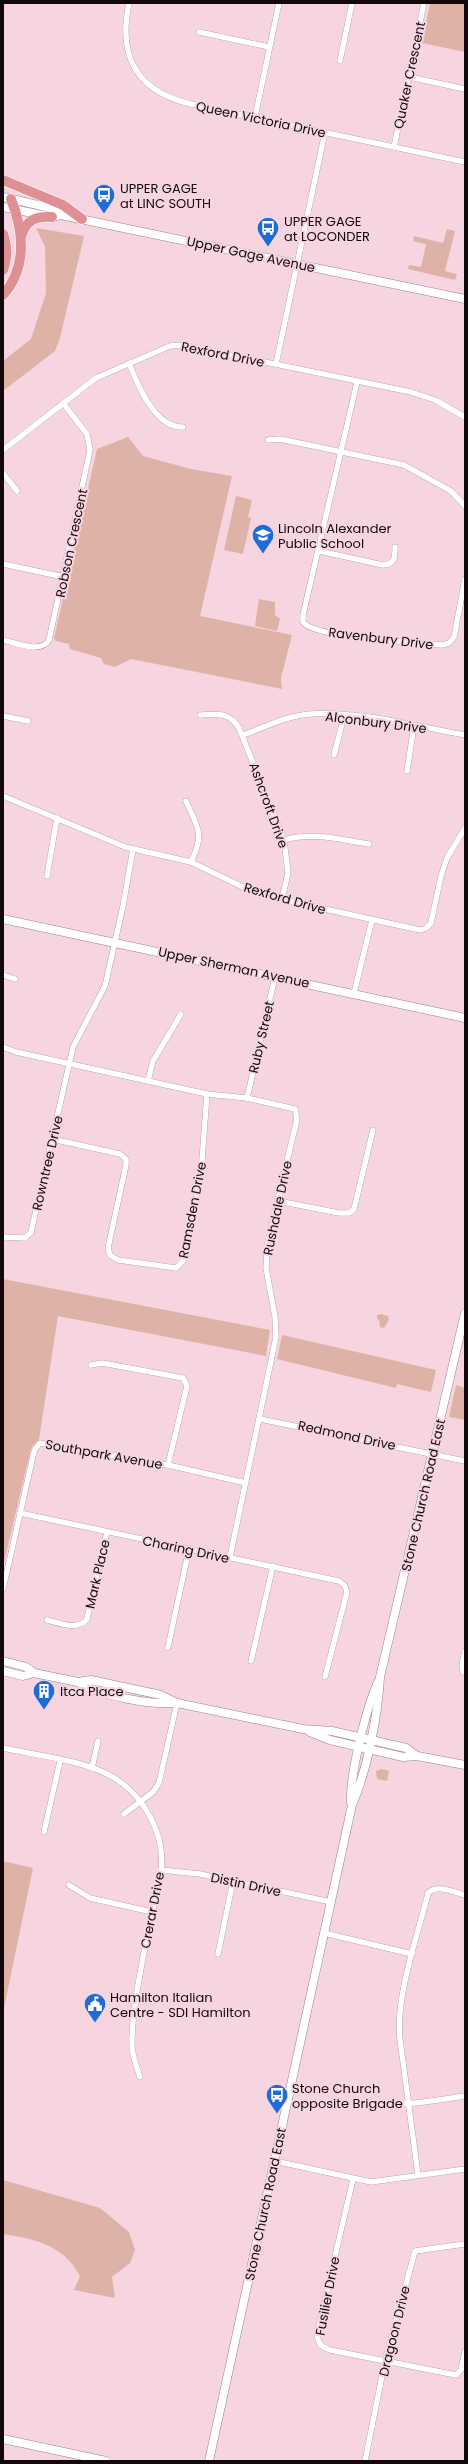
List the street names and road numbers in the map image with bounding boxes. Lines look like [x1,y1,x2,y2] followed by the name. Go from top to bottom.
[389,19,430,130] street label: Quaker Crescent
[194,96,328,143] street label: Queen Victoria Drive
[185,232,317,277] street label: Upper Gage Avenue
[180,337,266,372] street label: Rexford Drive
[51,487,92,599] street label: Robson Crescent
[327,623,435,654] street label: Ravenbury Drive
[324,707,428,738] street label: Alconbury Drive
[244,760,293,851] street label: Ashcroft Drive
[242,878,328,919] street label: Rexford Drive
[156,942,311,993] street label: Upper Sherman Avenue
[244,999,279,1075] street label: Ruby Street
[27,1114,68,1212] street label: Rowntree Drive
[258,1159,297,1257] street label: Rushdale Drive
[174,1160,211,1260] street label: Ramsden Drive
[296,1416,398,1455] street label: Redmond Drive
[397,1417,450,1573] street label: Stone Church Road East
[44,1435,164,1474] street label: Southpark Avenue
[141,1531,231,1568] street label: Charing Drive
[80,1538,115,1611] street label: Mark Place
[209,1868,283,1901] street label: Distin Drive
[136,1870,169,1950] street label: Crerar Drive
[240,2126,291,2282] street label: Stone Church Road East
[311,2255,344,2337] street label: Fusilier Drive
[374,2284,415,2378] street label: Dragoon Drive

